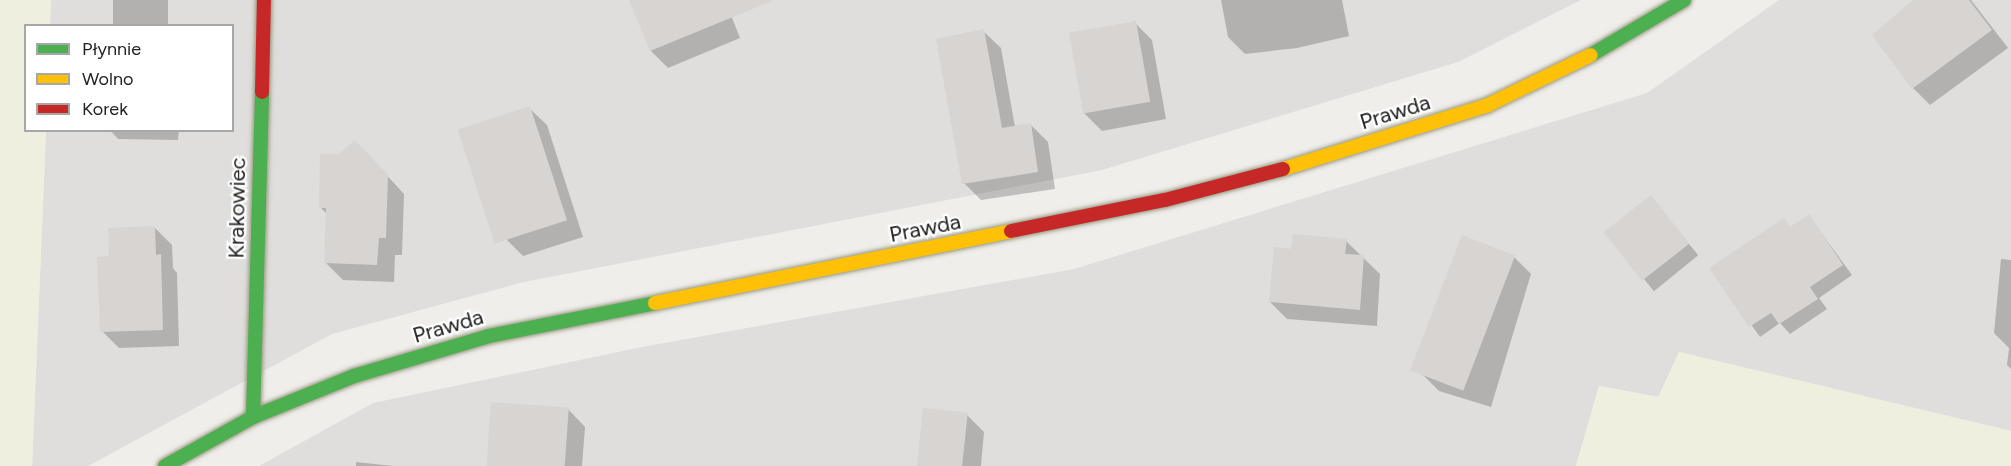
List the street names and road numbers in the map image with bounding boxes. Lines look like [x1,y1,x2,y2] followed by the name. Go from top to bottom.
[1357,89,1433,135] street label: Prawda
[223,157,251,259] street label: Krakowiec
[887,208,963,248] street label: Prawda
[410,303,486,349] street label: Prawda

